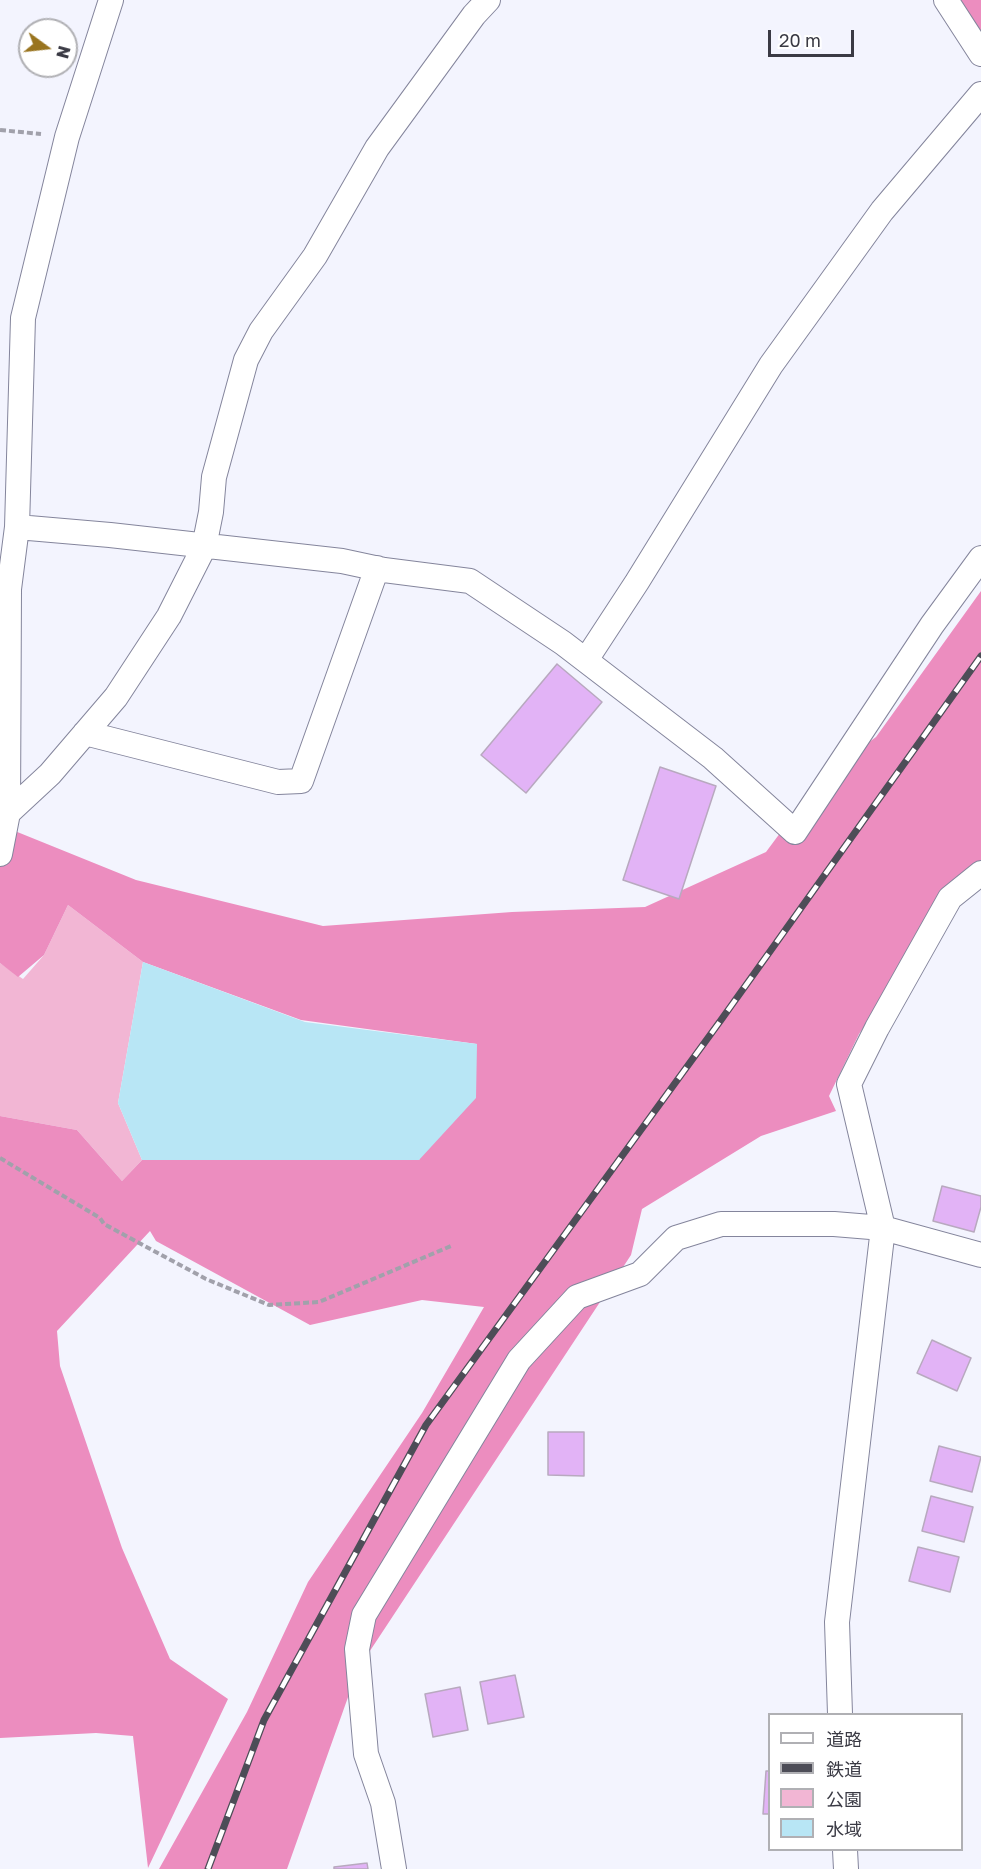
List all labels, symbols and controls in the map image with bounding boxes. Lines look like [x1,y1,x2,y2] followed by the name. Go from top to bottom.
[18,18,78,78] north arrow
[771,18,856,56] scale bar
[779,29,821,51] text: 20 m
[52,44,75,61] text: N
[768,1713,963,1851] legend
[826,1728,862,1750] text: 道路
[826,1758,862,1780] text: 鉄道
[826,1788,862,1810] text: 公園
[826,1818,862,1840] text: 水域

